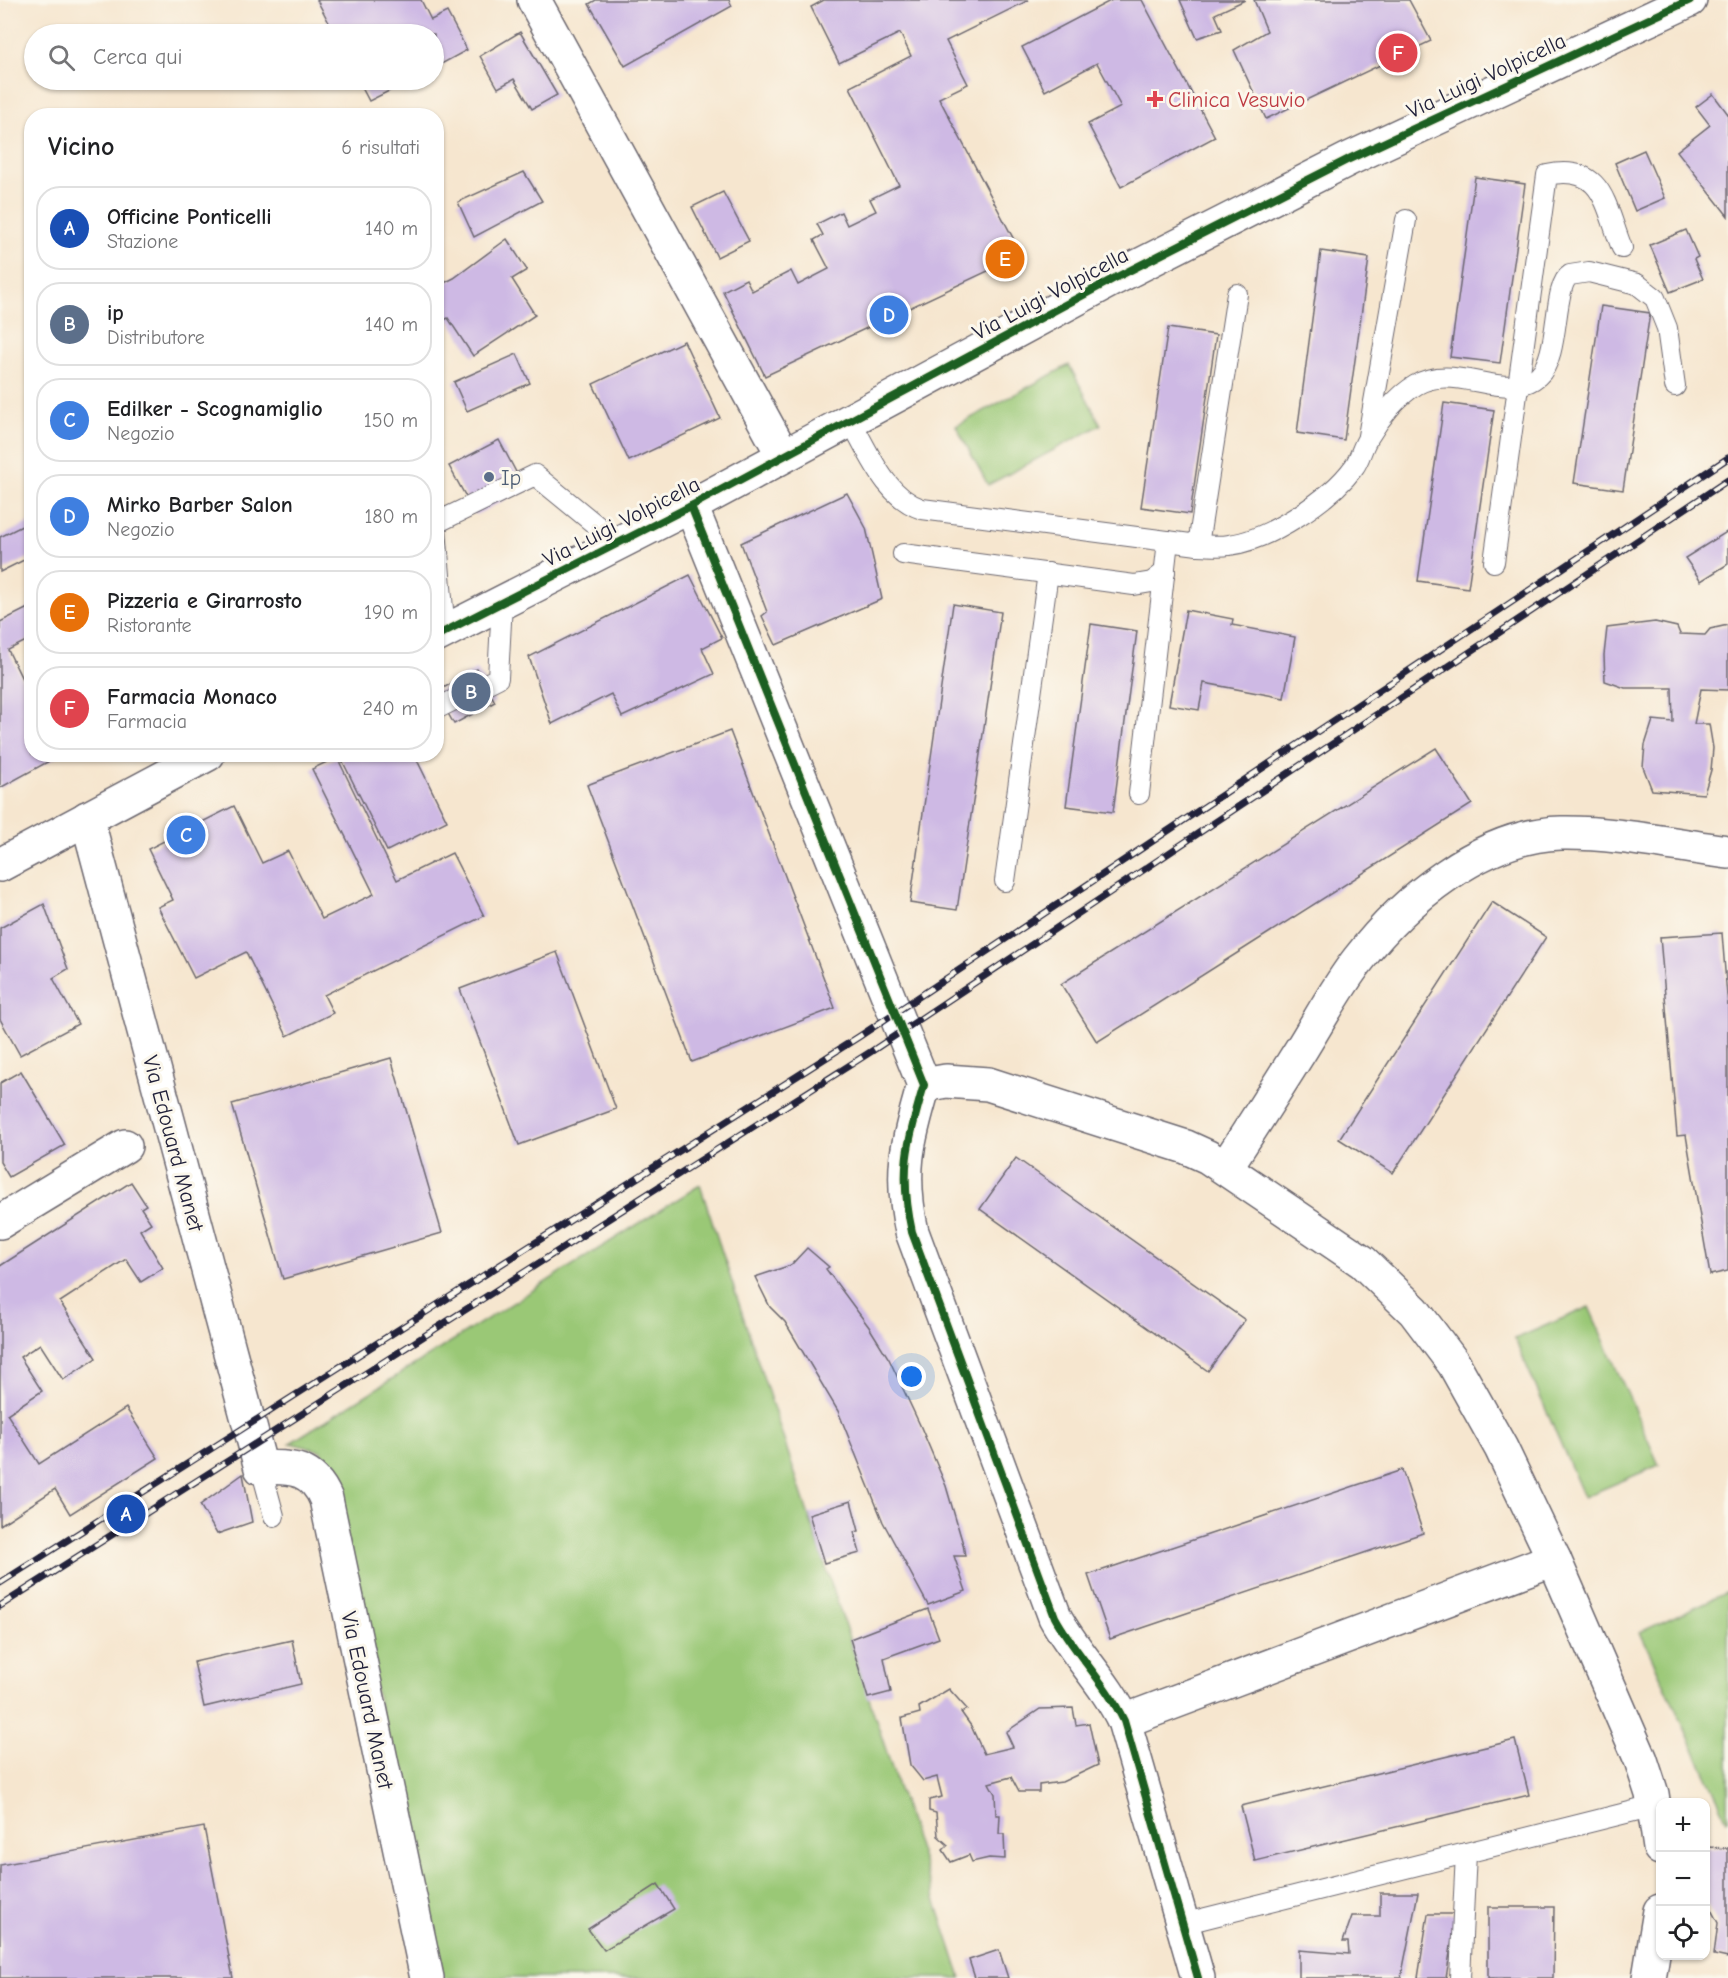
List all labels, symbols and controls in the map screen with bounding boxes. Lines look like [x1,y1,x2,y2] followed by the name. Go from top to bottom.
[24,24,444,90] search box
[1403,28,1570,124] street label: Via Luigi Volpicella
[1378,31,1418,76] pin: F
[45,41,78,74] icon: search
[93,44,183,70] text: Cerca qui
[1168,87,1306,113] place label: Clinica Vesuvio
[1146,90,1164,108] marker: Clinica Vesuvio
[48,132,114,162] text: Vicino
[341,136,420,159] text: 6 risultati
[107,204,272,230] text: Officine Ponticelli
[64,217,75,240] text: A
[365,217,418,240] text: 140 m
[107,230,178,253] text: Stazione
[986,236,1024,282] pin: E
[968,242,1133,346] street label: Via Luigi Volpicella
[870,292,908,338] pin: D
[107,300,124,326] text: ip
[63,313,76,336] text: B
[365,313,418,336] text: 140 m
[107,326,205,349] text: Distributore
[107,396,323,422] text: Edilker - Scognamiglio
[63,409,76,432] text: C
[364,409,418,432] text: 150 m
[107,422,175,445] text: Negozio
[501,465,521,491] place label: Ip
[482,470,496,484] marker: Ip
[539,471,704,573] street label: Via Luigi Volpicella
[107,492,293,518] text: Mirko Barber Salon
[63,505,76,528] text: D
[364,505,418,528] text: 180 m
[107,518,175,541] text: Negozio
[107,588,302,614] text: Pizzeria e Girarrosto
[64,601,75,624] text: E
[364,601,418,624] text: 190 m
[107,614,192,637] text: Ristorante
[452,670,490,714] pin: B
[107,684,277,710] text: Farmacia Monaco
[64,697,75,720] text: F
[363,697,418,720] text: 240 m
[107,710,187,733] text: Farmacia
[166,812,206,858] pin: C
[137,1052,209,1235] street label: Via Edouard Manet
[897,1362,926,1391] your location
[106,1492,146,1537] pin: A
[335,1609,399,1792] street label: Via Edouard Manet
[1656,1798,1710,1960] map controls
[1656,1798,1710,1852] button: +
[1656,1852,1710,1906] button: −
[1656,1906,1710,1960] button: locate

